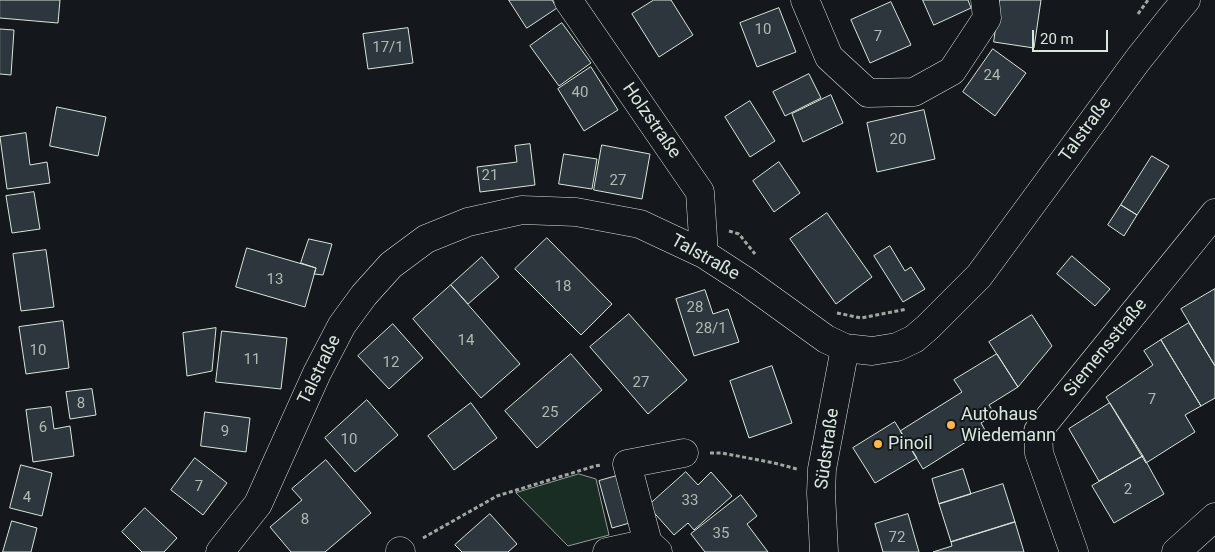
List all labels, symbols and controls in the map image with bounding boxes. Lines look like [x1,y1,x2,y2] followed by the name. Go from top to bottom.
[1035,20,1111,52] scale bar
[755,21,771,39] house number: 10
[874,28,882,46] house number: 7
[1040,30,1074,48] text: 20 m
[372,39,404,57] house number: 17/1
[984,67,1000,85] house number: 24
[617,79,685,163] street label: Holzstraße
[572,84,588,102] house number: 40
[1055,93,1117,167] street label: Talstraße
[890,131,906,149] house number: 20
[482,167,498,185] house number: 21
[610,172,626,190] house number: 27
[667,230,743,286] street label: Talstraße
[267,271,283,289] house number: 13
[555,278,571,296] house number: 18
[1060,295,1152,401] street label: Siemensstraße
[687,299,703,317] house number: 28
[695,320,727,338] house number: 28/1
[294,332,346,408] street label: Talstraße
[458,332,474,350] house number: 14
[30,342,46,360] house number: 10
[244,351,260,369] house number: 11
[383,354,399,372] house number: 12
[633,374,649,392] house number: 27
[1148,391,1156,409] house number: 7
[77,395,85,413] house number: 8
[542,404,558,422] house number: 25
[961,404,1056,446] place label: Autohaus Wiedemann
[812,407,844,491] street label: Südstraße
[39,419,47,437] house number: 6
[945,419,957,431] marker: Autohaus Wiedemann
[221,423,229,441] house number: 9
[341,431,357,449] house number: 10
[888,433,933,455] place label: Pinoil
[872,438,884,450] marker: Pinoil
[195,478,203,496] house number: 7
[1124,481,1132,499] house number: 2
[23,489,31,507] house number: 4
[682,492,698,510] house number: 33
[301,511,309,529] house number: 8
[713,525,729,543] house number: 35
[889,529,905,547] house number: 72

